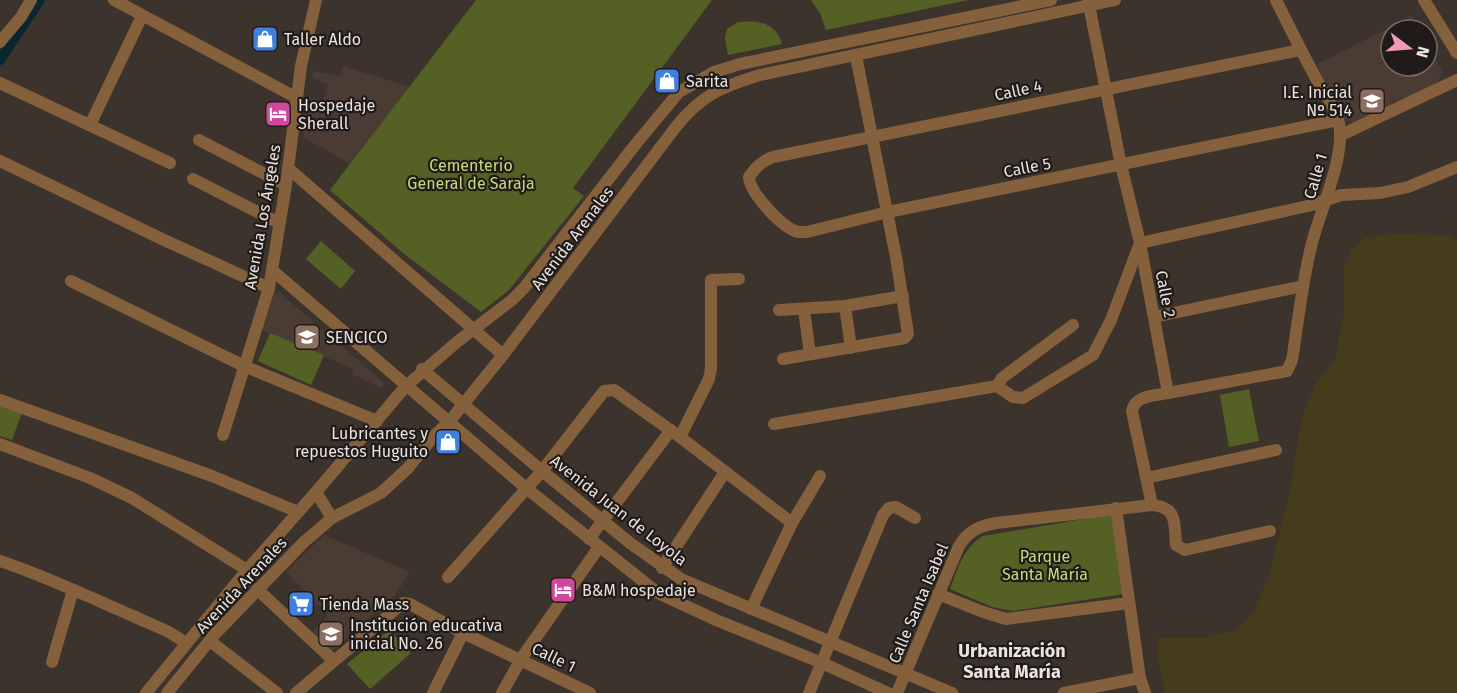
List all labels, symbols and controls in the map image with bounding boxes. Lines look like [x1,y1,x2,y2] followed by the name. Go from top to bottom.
[1379,18,1439,78] north arrow
[250,24,280,54] shop icon: Taller Aldo
[284,30,361,49] place label: Taller Aldo
[1412,44,1434,60] text: N
[652,66,682,96] shop icon: Sarita
[686,72,728,91] place label: Sarita
[993,76,1044,105] street label: Calle 4
[1283,83,1352,120] place label: I.E. Inicial Nº 514
[1357,86,1387,116] school or university icon: I.E. Inicial Nº 514
[298,96,375,133] place label: Hospedaje Sherall
[263,99,293,129] hotel icon: Hospedaje Sherall
[239,143,285,291] street label: Avenida Los Ángeles
[1300,151,1331,201] street label: Calle 1
[1002,154,1052,181] street label: Calle 5
[407,156,535,193] park label: Cementerio General de Saraja
[527,183,617,294] street label: Avenida Arenales
[1152,269,1179,319] street label: Calle 2
[292,322,322,352] school or university icon: SENCICO
[326,328,388,347] place label: SENCICO
[295,424,428,461] place label: Lubricantes y repuestos Huguito
[433,427,463,457] shop icon: Lubricantes y repuestos Huguito
[546,451,691,570] street label: Avenida Juan de Loyola
[192,533,291,637] street label: Avenida Arenales
[885,540,952,666] street label: Calle Santa Isabel
[1002,547,1088,584] park label: Parque Santa María
[548,575,578,605] hotel icon: B&M hospedaje
[582,581,696,600] place label: B&M hospedaje
[286,589,316,619] supermarket icon: Tienda Mass
[320,595,409,614] place label: Tienda Mass
[350,616,502,653] place label: Institución educativa inicial No. 26
[316,619,346,649] school or university icon: Institución educativa inicial No. 26
[529,639,579,676] street label: Calle 1
[958,640,1066,683] district label: Urbanización Santa María

